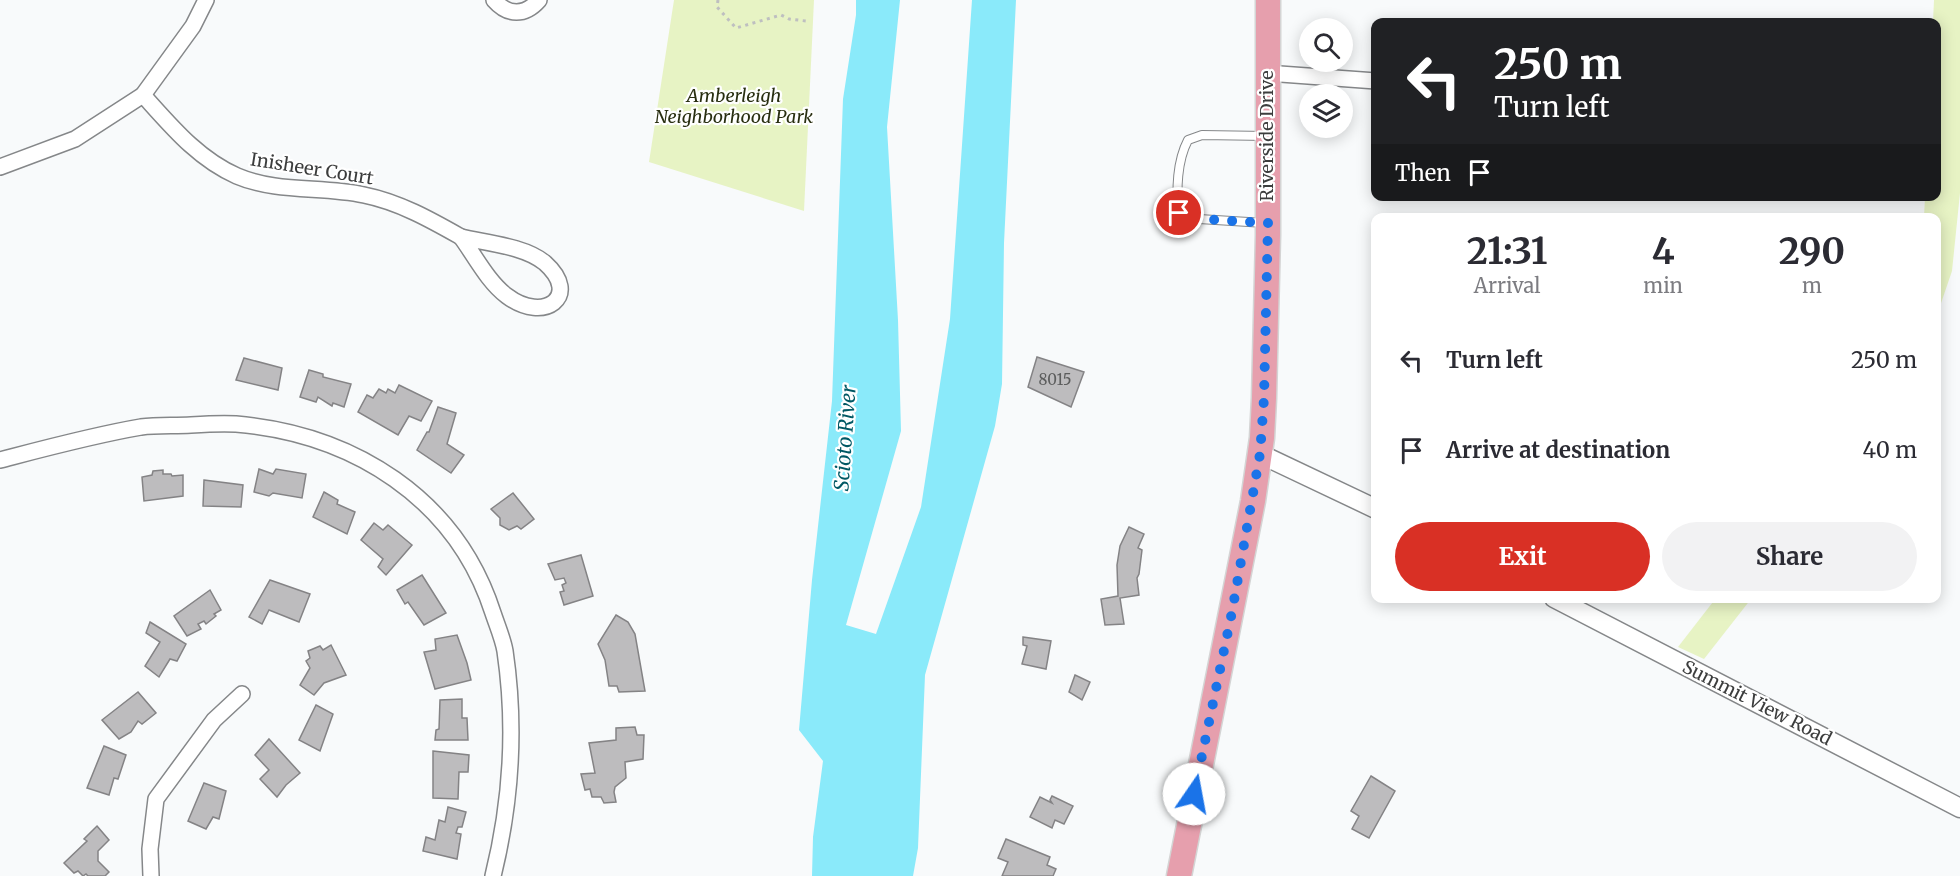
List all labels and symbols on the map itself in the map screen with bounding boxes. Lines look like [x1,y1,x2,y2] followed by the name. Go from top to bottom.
[1255,70,1278,202] street label: Riverside Drive
[655,84,813,128] park label: Amberleigh Neighborhood Park
[249,147,375,190] street label: Inisheer Court
[1153,187,1204,238] pin
[1038,370,1072,389] house number: 8015
[828,383,861,492] water label: Scioto River
[1679,655,1836,750] street label: Summit View Road
[1162,762,1226,826] position arrow

